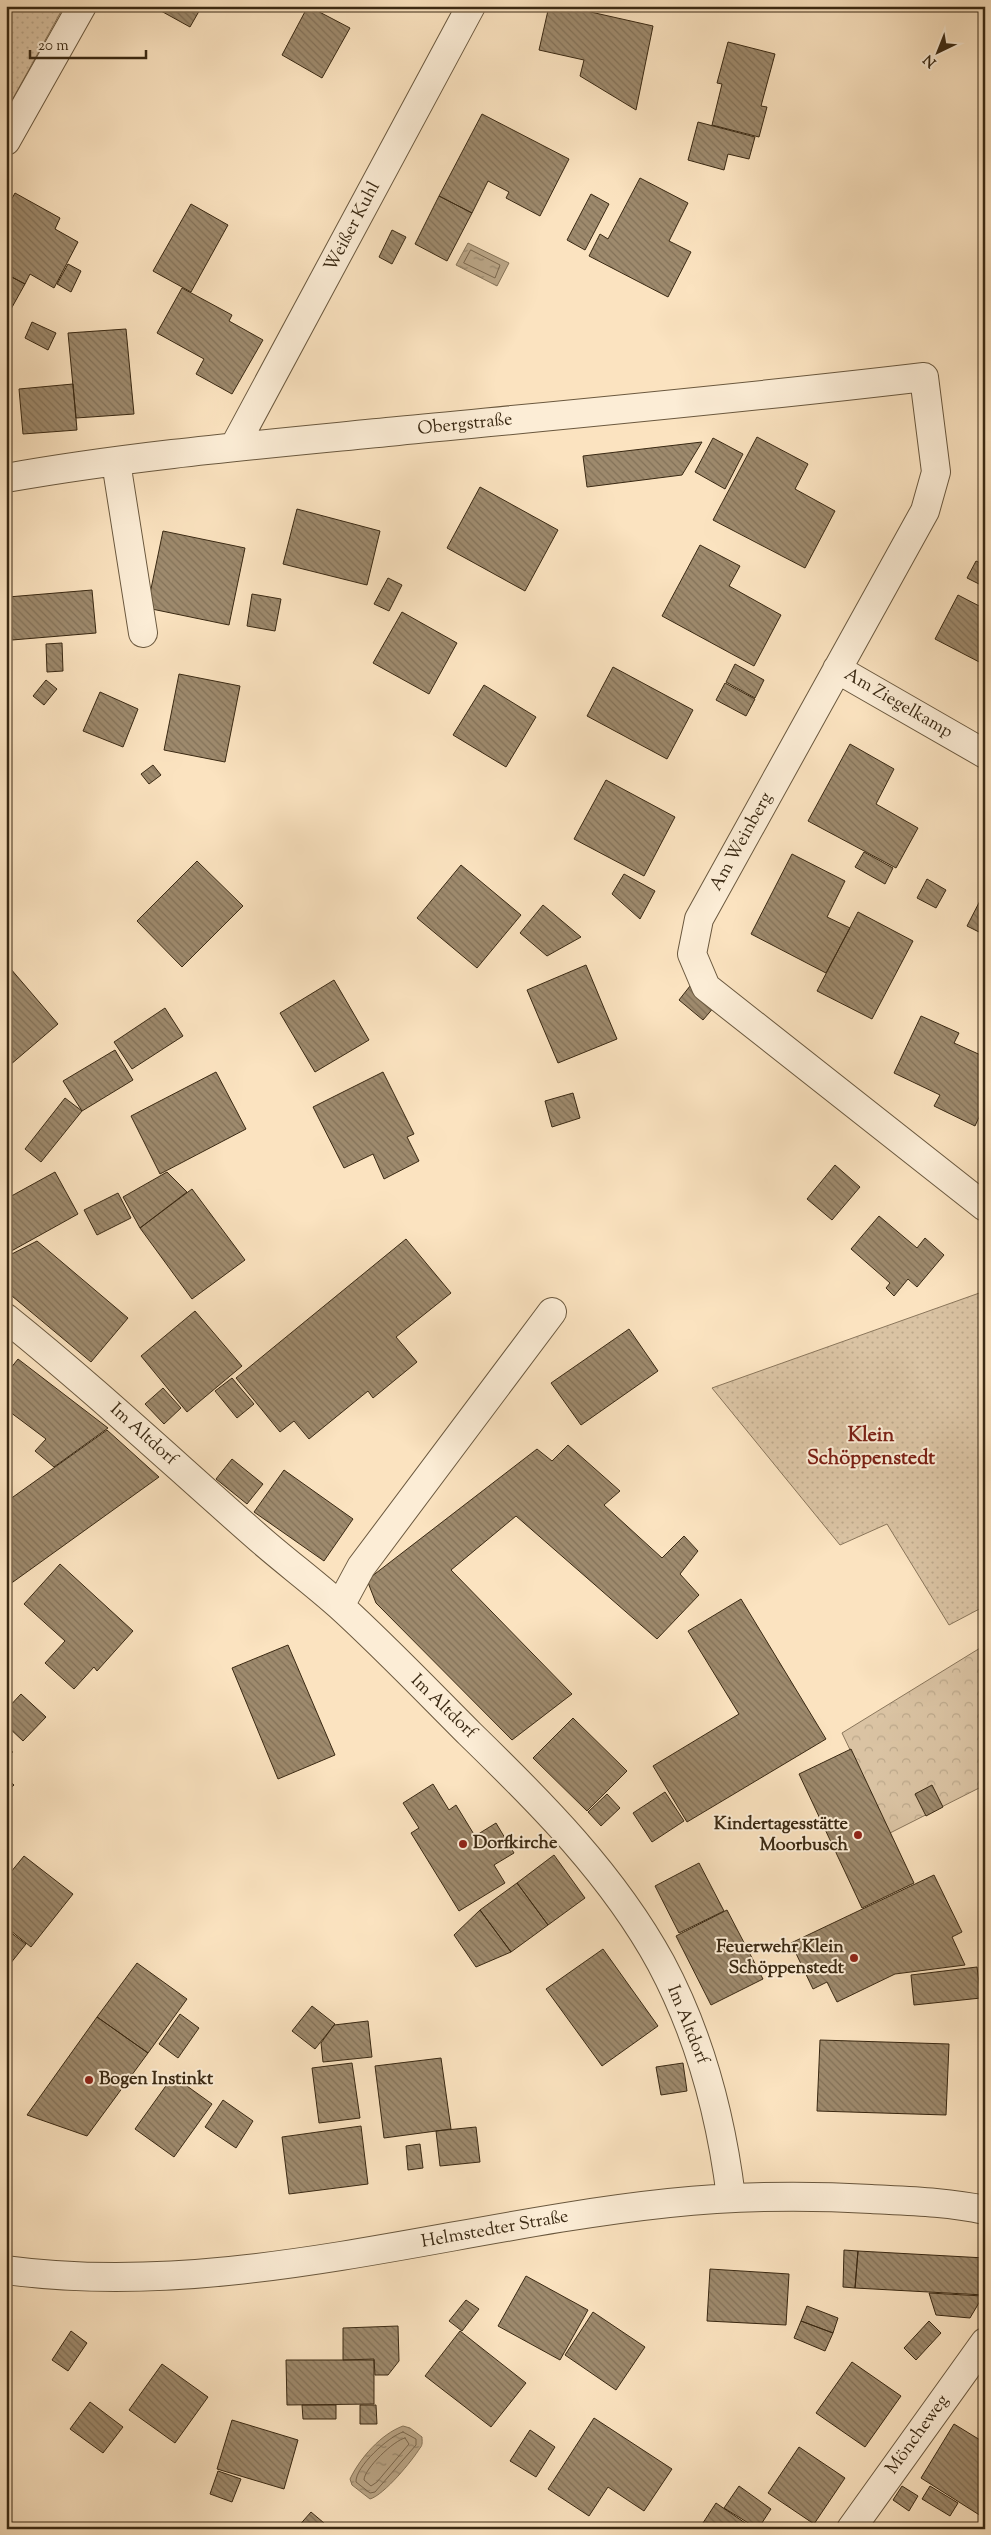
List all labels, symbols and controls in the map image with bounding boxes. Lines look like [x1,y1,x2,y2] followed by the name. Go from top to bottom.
[30,28,146,60] scale bar
[914,28,964,78] north arrow
[38,36,69,57] text: 20 m
[920,49,941,71] text: N
[318,177,388,277] street label: Weißer Kuhl
[416,407,514,443] street label: Obergstraße
[839,662,957,746] street label: Am Ziegelkamp
[704,788,780,896] street label: Am Weinberg
[103,1398,183,1473] street label: Im Altdorf
[807,1422,935,1474] district label: Klein Schöppenstedt
[404,1669,482,1746] street label: Im Altdorf
[714,1812,849,1859] place label: Kindertagesstätte Moorbusch
[852,1829,864,1841] marker: Kindertagesstätte Moorbusch
[473,1831,558,1857] place label: Dorfkirche
[457,1838,469,1850] marker: Dorfkirche
[716,1935,845,1982] place label: Feuerwehr Klein Schöppenstedt
[848,1952,860,1964] marker: Feuerwehr Klein Schöppenstedt
[659,1982,715,2069] street label: Im Altdorf
[99,2067,214,2093] place label: Bogen Instinkt
[83,2074,95,2086] marker: Bogen Instinkt
[419,2204,571,2256] street label: Helmstedter Straße
[880,2389,956,2480] street label: Möncheweg

